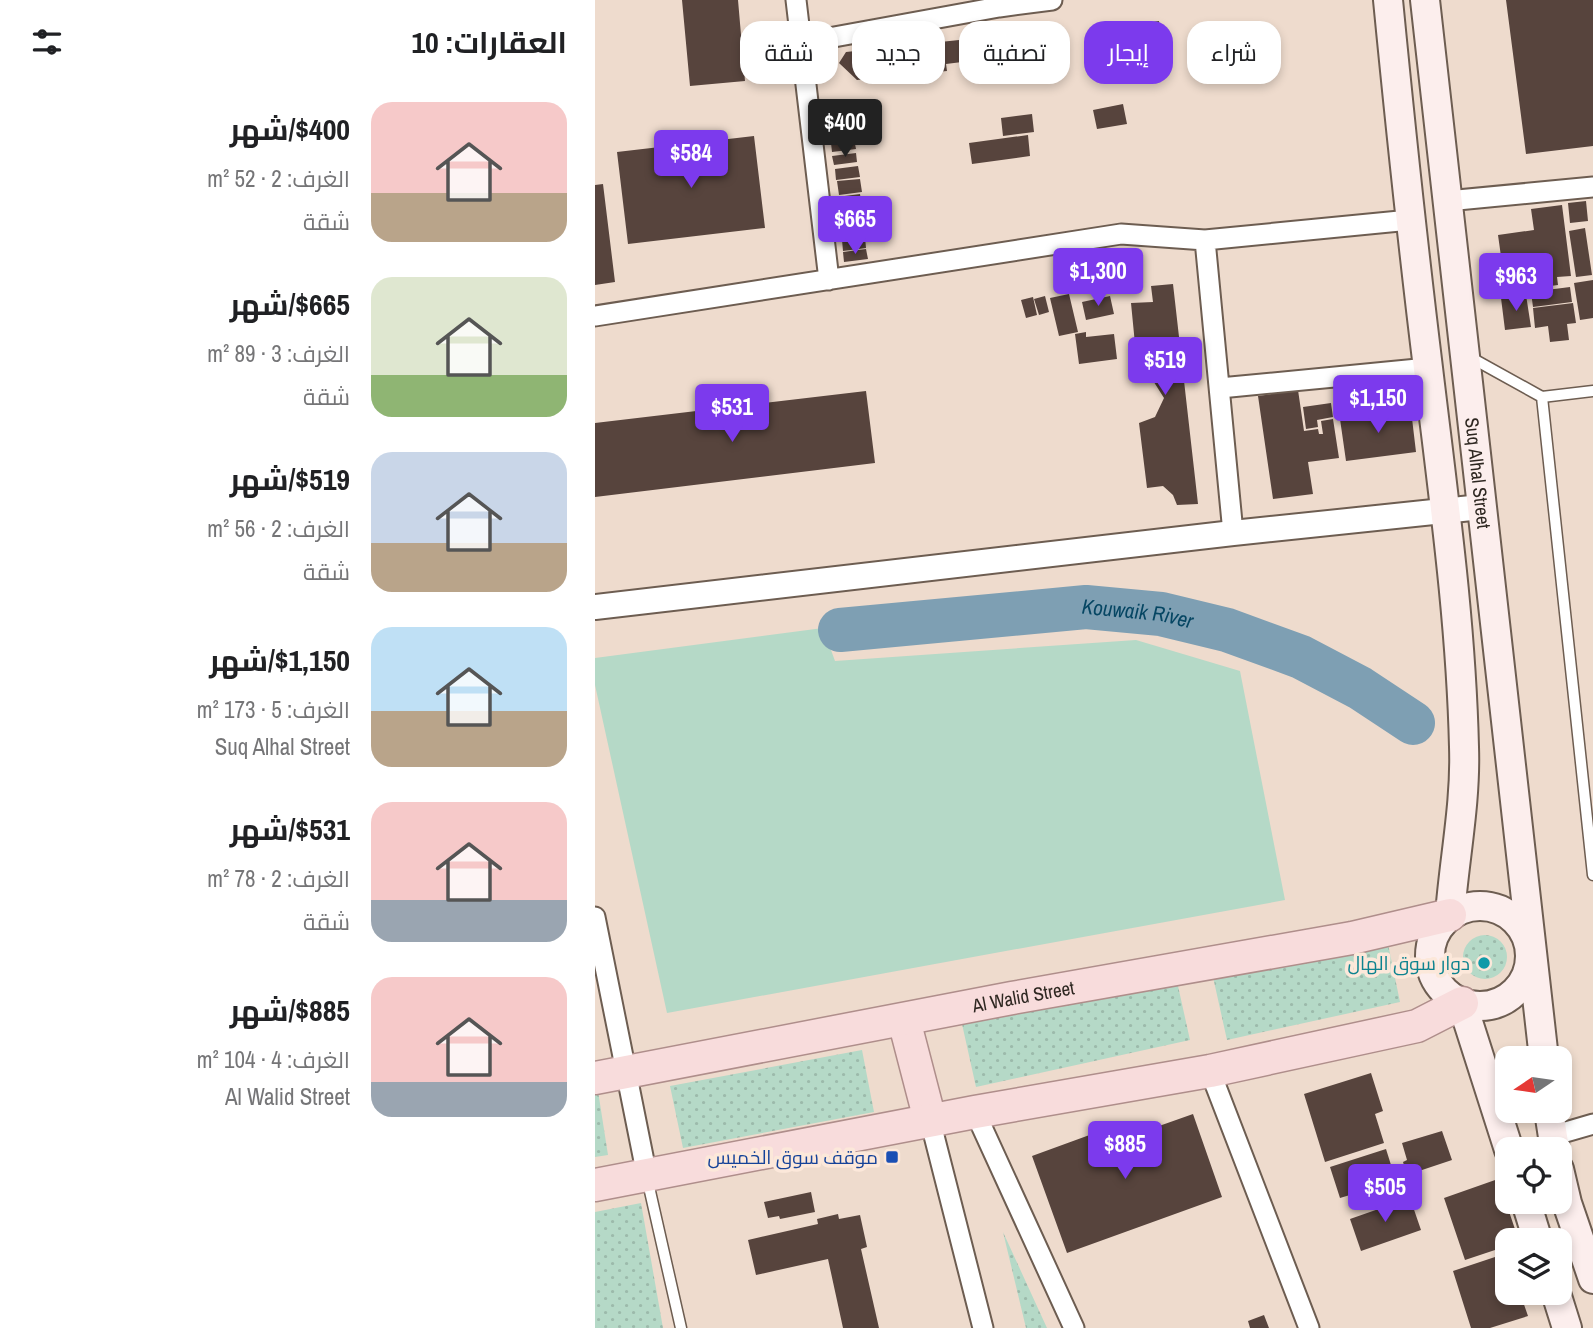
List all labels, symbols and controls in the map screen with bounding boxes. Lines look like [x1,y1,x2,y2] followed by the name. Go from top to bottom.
[740,21,838,84] chip: شقة
[852,21,945,84] chip: جديد
[959,21,1070,84] chip: تصفية
[1084,21,1173,84] chip: إيجار
[1187,21,1281,84] chip: شراء
[411,22,567,62] text: العقارات: 10
[28,23,66,61] icon: filters
[804,100,886,159] pin: $400
[824,106,866,137] text: $400
[230,109,350,149] text: $400/شهر
[427,130,511,214] icon: home
[650,130,732,190] pin: $584
[670,137,712,168] text: $584
[207,163,350,194] text: الغرف: 2 · 52 m²
[814,196,896,256] pin: $665
[834,203,876,234] text: $665
[303,206,350,237] text: شقة
[1041,248,1155,308] pin: $1,300
[1475,254,1557,313] pin: $963
[1069,255,1127,286] text: $1,300
[1495,260,1537,291] text: $963
[230,284,350,324] text: $665/شهر
[427,305,511,389] icon: home
[207,338,350,369] text: الغرف: 3 · 89 m²
[1124,338,1206,397] pin: $519
[1144,344,1186,375] text: $519
[1321,376,1435,435] pin: $1,150
[303,381,350,412] text: شقة
[1349,382,1407,413] text: $1,150
[691,384,773,444] pin: $531
[711,391,753,422] text: $531
[1459,416,1497,531] street label: Suq Alhal Street
[230,459,350,499] text: $519/شهر
[427,480,511,564] icon: home
[207,513,350,544] text: الغرف: 2 · 56 m²
[303,556,350,587] text: شقة
[1081,592,1197,636] water label: Kouwaik River
[209,640,350,680] text: $1,150/شهر
[427,655,511,739] icon: home
[197,694,350,725] text: الغرف: 5 · 173 m²
[215,731,350,762] text: Suq Alhal Street
[230,809,350,849] text: $531/شهر
[427,830,511,914] icon: home
[207,863,350,894] text: الغرف: 2 · 78 m²
[303,906,350,937] text: شقة
[1347,950,1470,976] place label: دوار سوق الهال
[1476,955,1492,971] marker: دوار سوق الهال
[969,974,1077,1019] street label: Al Walid Street
[230,990,350,1030] text: $885/شهر
[427,1005,511,1089] icon: home
[197,1044,350,1075] text: الغرف: 4 · 104 m²
[1495,1046,1571,1124] north arrow
[1495,1046,1572,1305] map controls
[225,1081,350,1112] text: Al Walid Street
[1084,1122,1166,1181] pin: $885
[1104,1128,1146,1159] text: $885
[1495,1137,1572,1214] button: locate
[708,1144,878,1170] place label: موقف سوق الخميس
[884,1149,900,1165] marker: موقف سوق الخميس
[1344,1164,1426,1224] pin: $505
[1364,1171,1406,1202] text: $505
[1495,1228,1572,1305] button: layers

